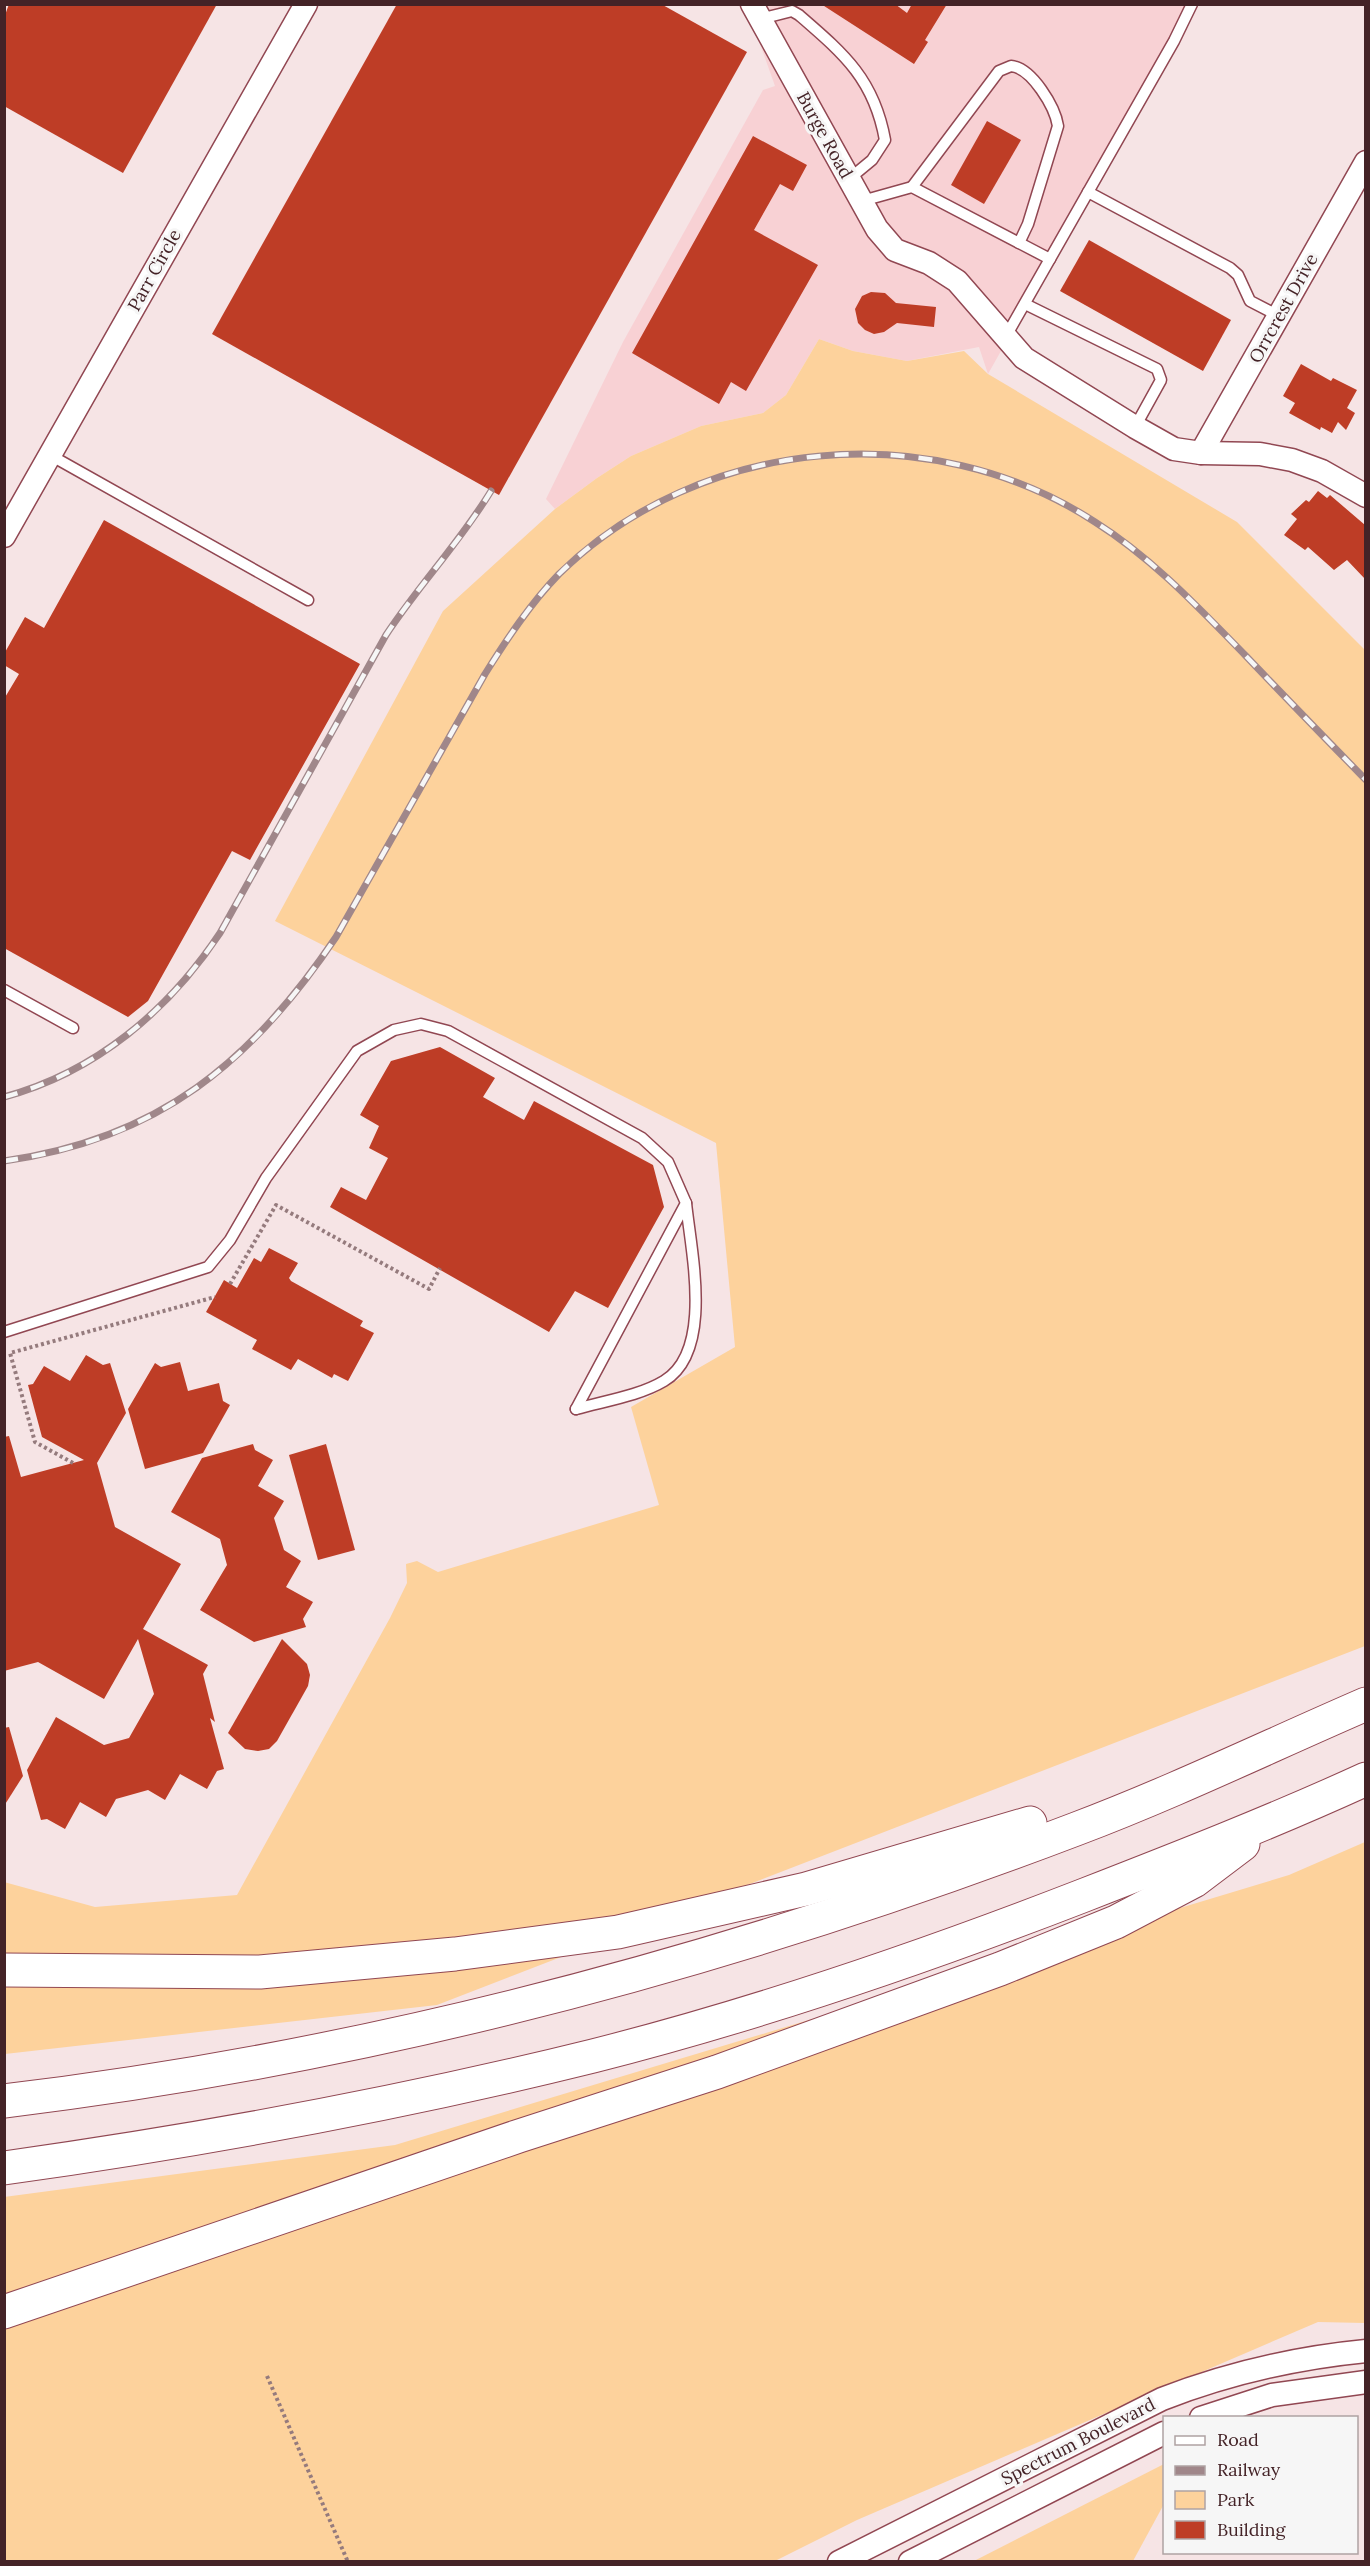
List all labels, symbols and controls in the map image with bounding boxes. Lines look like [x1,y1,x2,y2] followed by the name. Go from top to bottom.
[792,88,858,183] street label: Burge Road
[122,225,186,315] street label: Parr Circle
[1243,249,1323,367] street label: Orrcrest Drive
[997,2392,1159,2490] street label: Spectrum Boulevard
[1163,2416,1358,2554] legend
[1217,2428,1259,2451] text: Road
[1217,2458,1281,2481] text: Railway
[1217,2488,1255,2511] text: Park
[1217,2518,1287,2541] text: Building

